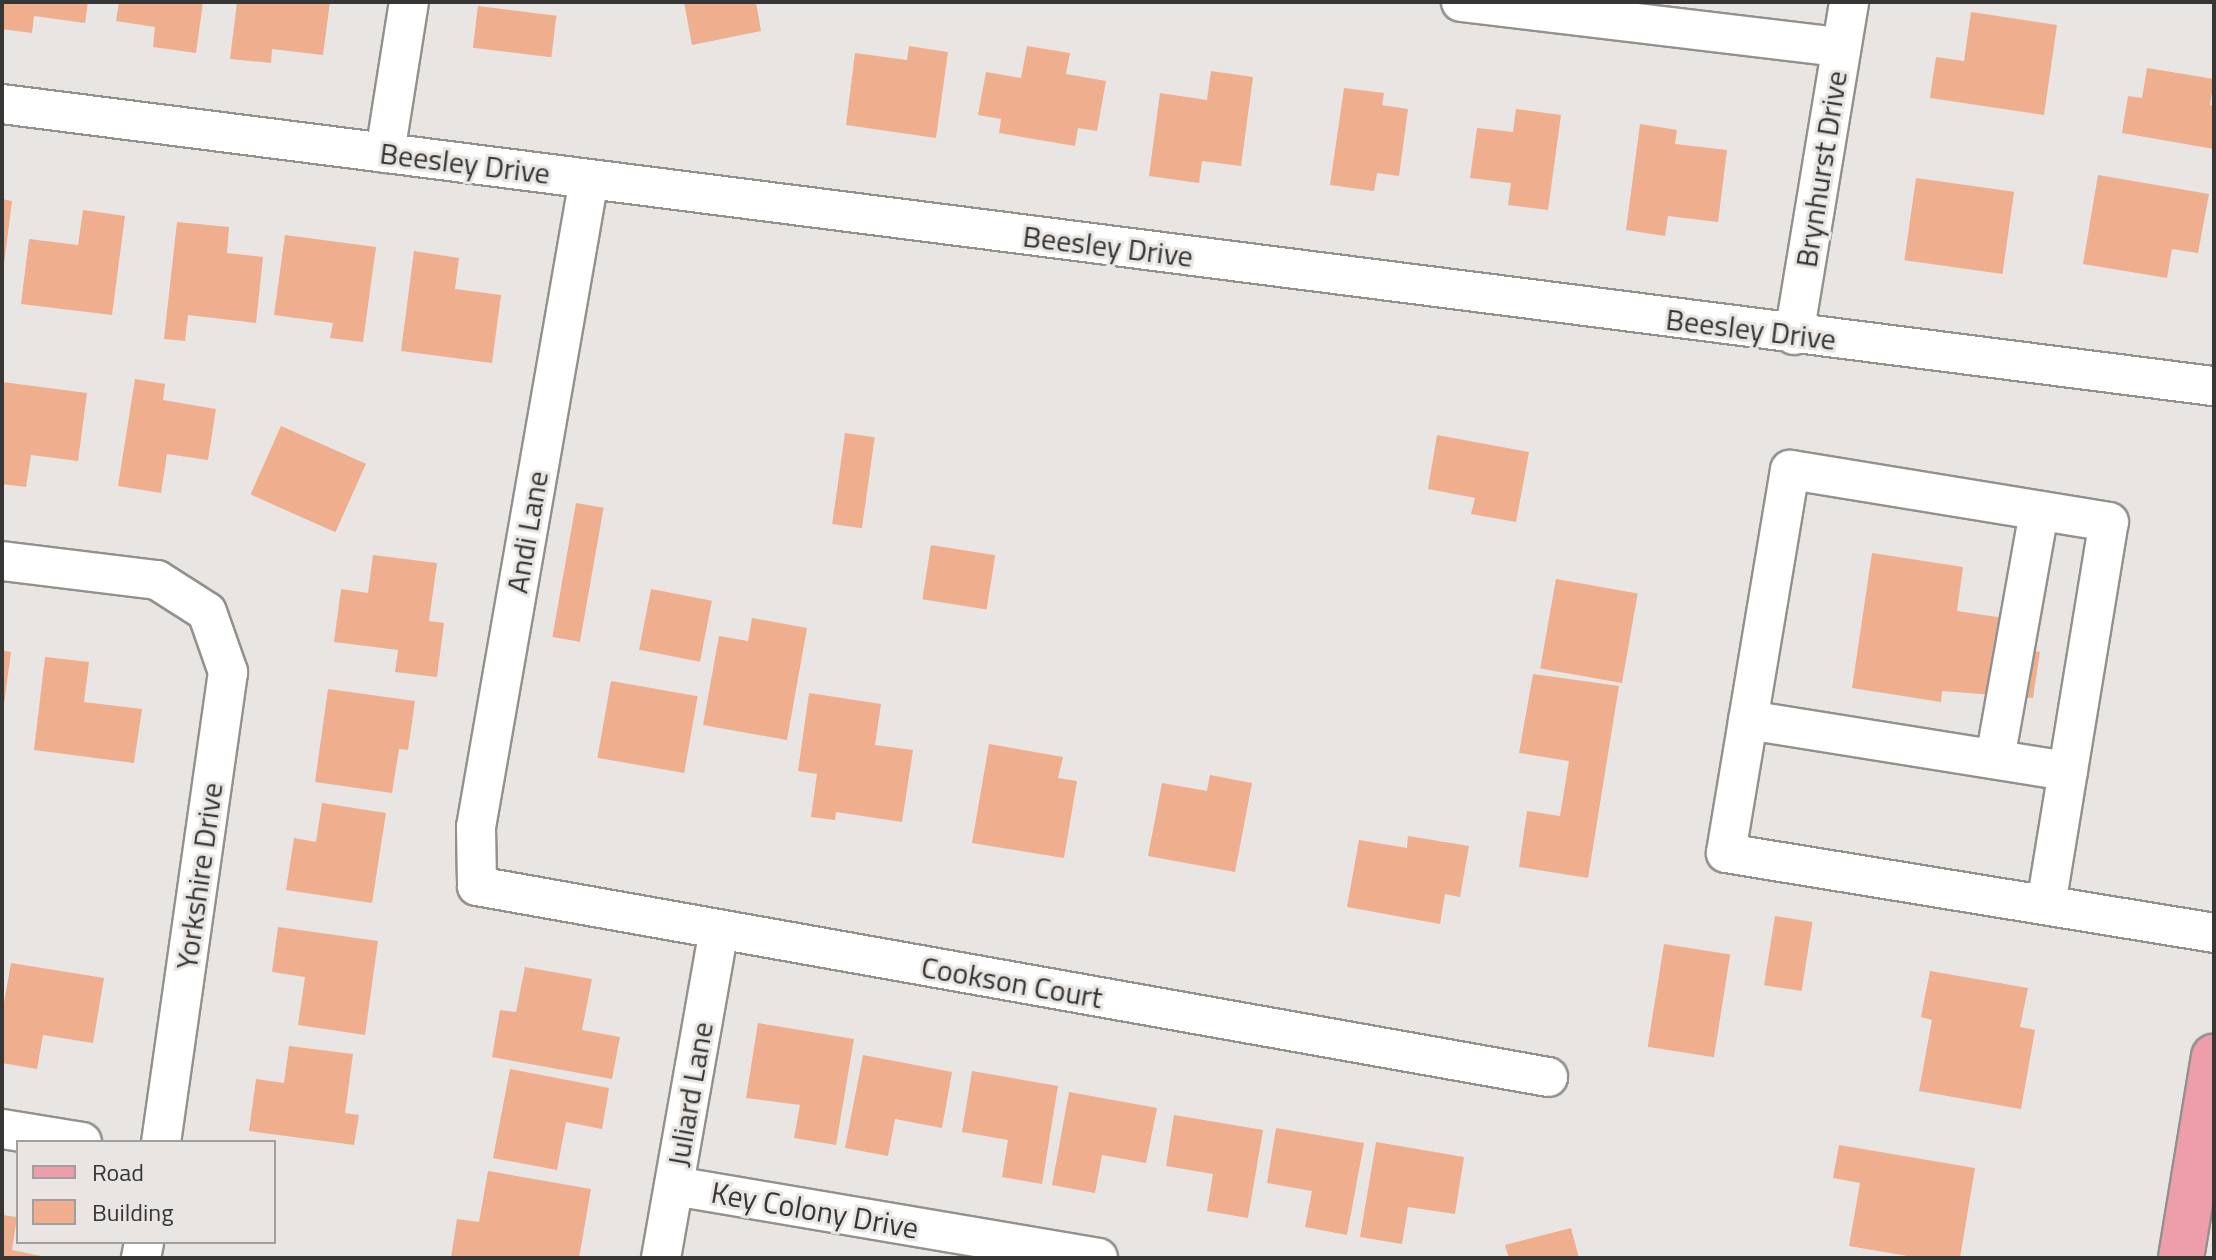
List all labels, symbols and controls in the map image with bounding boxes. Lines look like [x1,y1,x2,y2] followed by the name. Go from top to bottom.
[1788,68,1854,270] street label: Brynhurst Drive
[378,135,552,191] street label: Beesley Drive
[1021,218,1195,274] street label: Beesley Drive
[1664,301,1838,357] street label: Beesley Drive
[499,468,555,596] street label: Andi Lane
[168,780,230,972] street label: Yorkshire Drive
[919,948,1105,1016] street label: Cookson Court
[660,1019,720,1169] street label: Juliard Lane
[16,1140,276,1244] legend
[92,1154,144,1190] text: Road
[709,1174,921,1246] street label: Key Colony Drive
[92,1194,174,1230] text: Building

